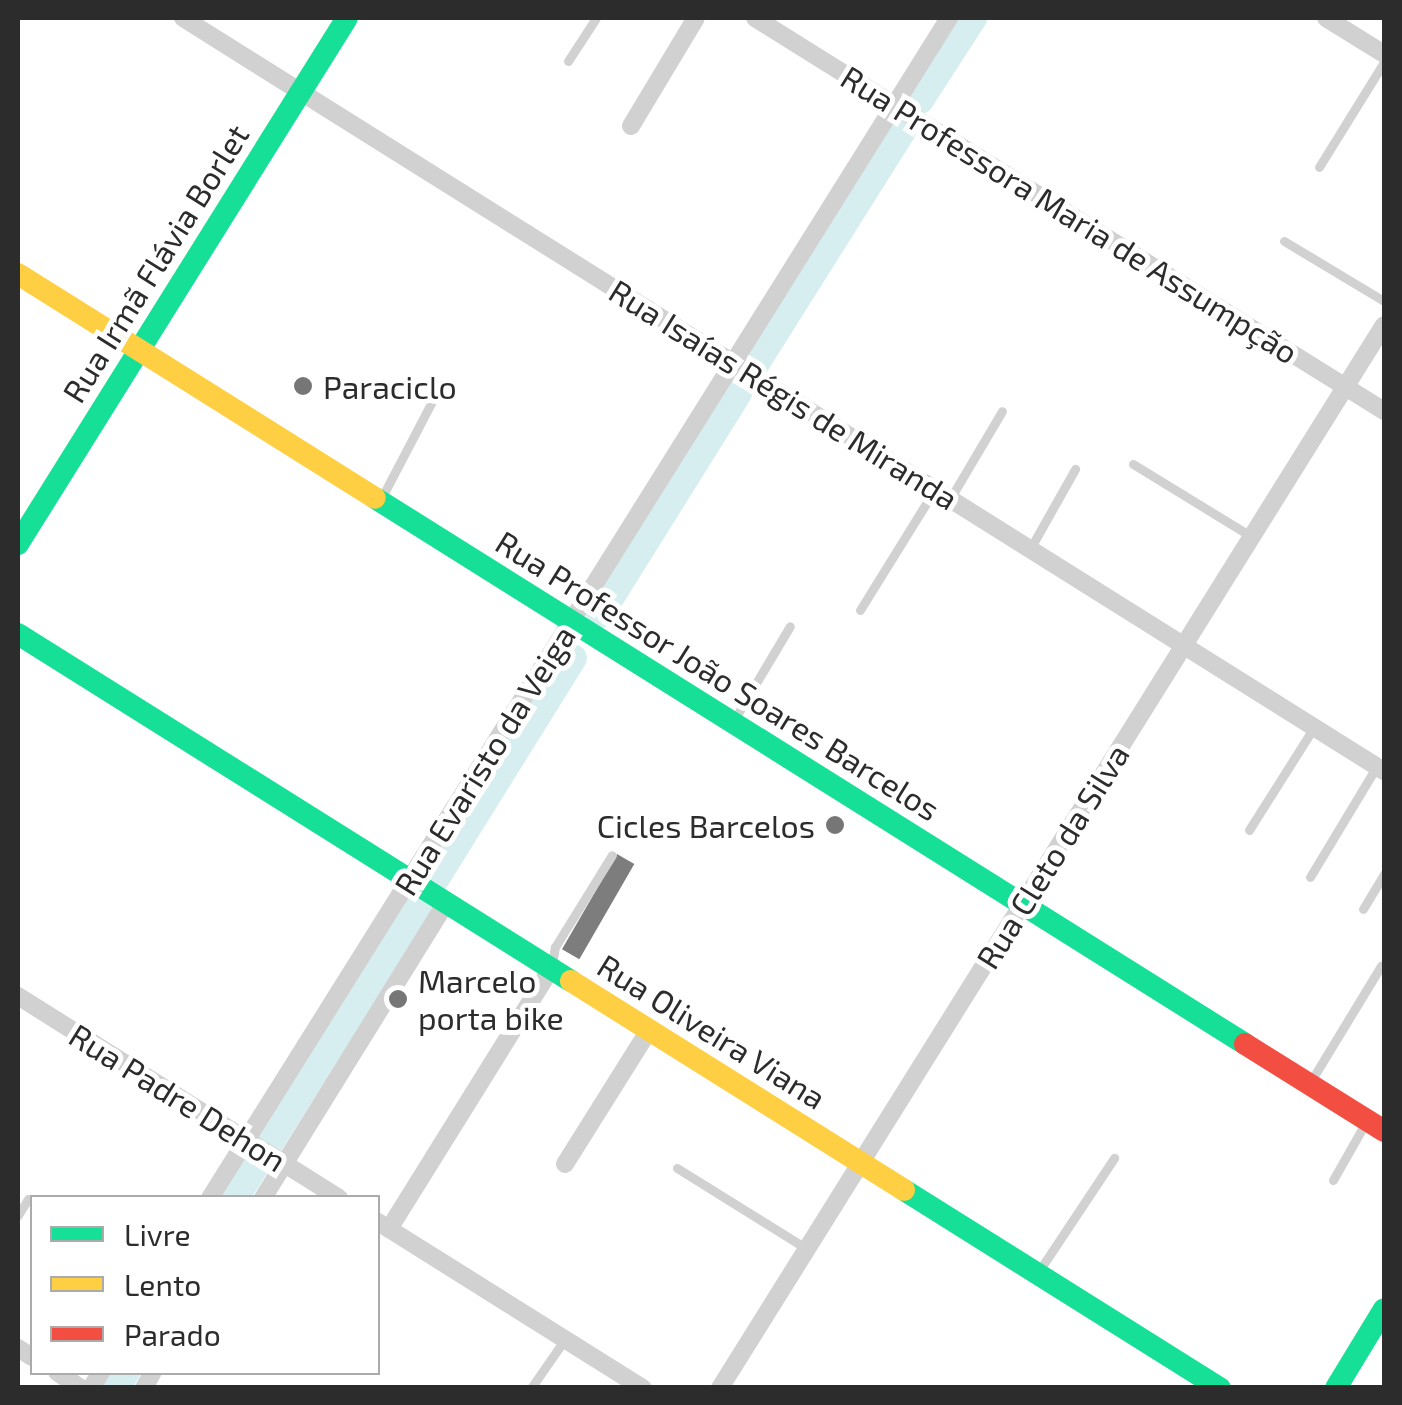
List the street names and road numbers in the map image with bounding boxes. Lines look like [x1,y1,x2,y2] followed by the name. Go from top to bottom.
[834,57,1306,371] street label: Rua Professora Maria de Assumpção
[54,117,256,409] street label: Rua Irmã Flávia Borlet
[603,271,965,517] street label: Rua Isaías Régis de Miranda
[489,522,947,828] street label: Rua Professor João Soares Barcelos
[385,618,583,902] street label: Rua Evaristo da Veiga
[968,737,1136,975] street label: Rua Cleto da Silva
[591,945,833,1117] street label: Rua Oliveira Viana
[63,1015,293,1179] street label: Rua Padre Dehon

